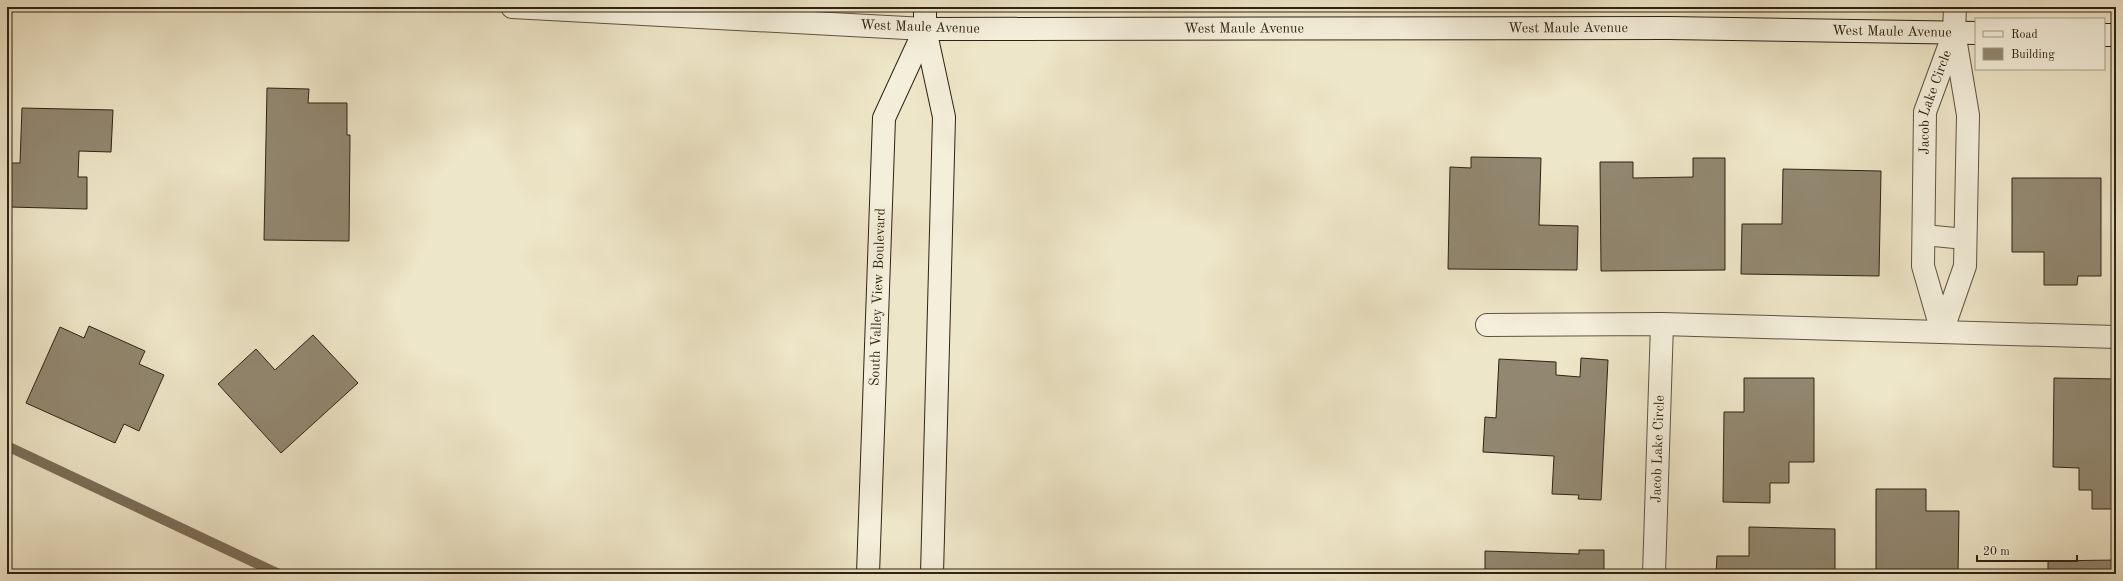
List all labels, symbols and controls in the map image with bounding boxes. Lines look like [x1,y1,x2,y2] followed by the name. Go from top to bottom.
[860,18,980,36] street label: West Maule Avenue
[1975,18,2105,70] legend
[1184,21,1304,36] street label: West Maule Avenue
[1508,21,1628,35] street label: West Maule Avenue
[1832,24,1952,40] street label: West Maule Avenue
[2011,29,2038,41] text: Road
[1917,48,1954,155] street label: Jacob Lake Circle
[2011,49,2055,61] text: Building
[868,208,888,386] street label: South Valley View Boulevard
[1649,395,1667,503] street label: Jacob Lake Circle
[1977,537,2077,563] scale bar
[1983,546,2010,558] text: 20 m

